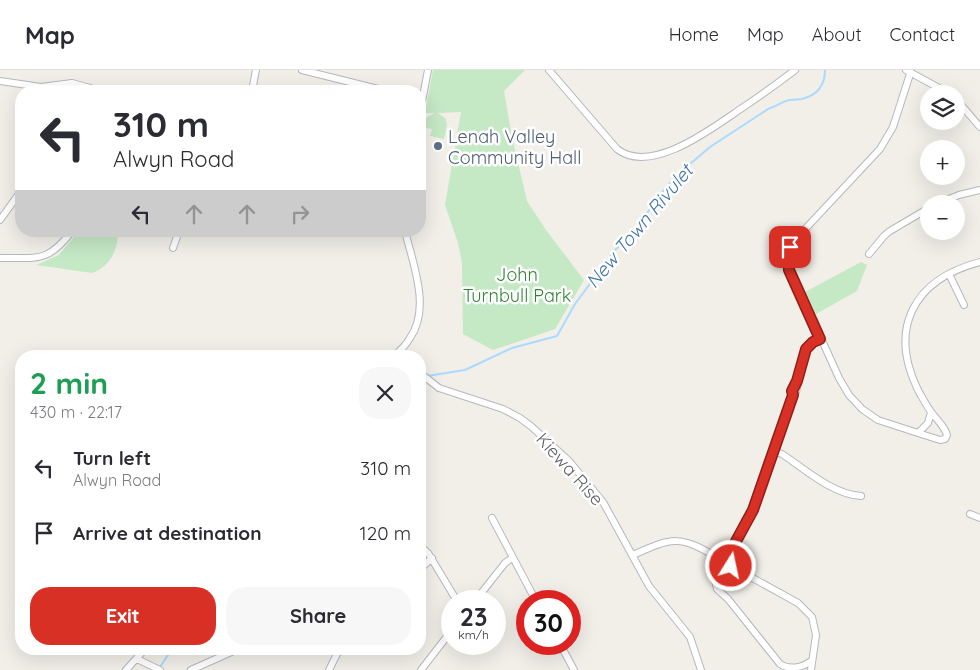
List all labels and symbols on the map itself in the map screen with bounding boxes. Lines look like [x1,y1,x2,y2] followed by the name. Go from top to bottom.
[448,125,581,169] place label: Lenah Valley Community Hall
[432,140,444,152] marker: Lenah Valley Community Hall
[580,157,699,293] water label: New Town Rivulet
[769,226,811,268] pin
[463,263,571,307] park label: John Turnbull Park
[531,428,609,510] street label: Kiewa Rise
[704,539,756,591] position arrow
[516,590,581,655] speed limit sign: 30

